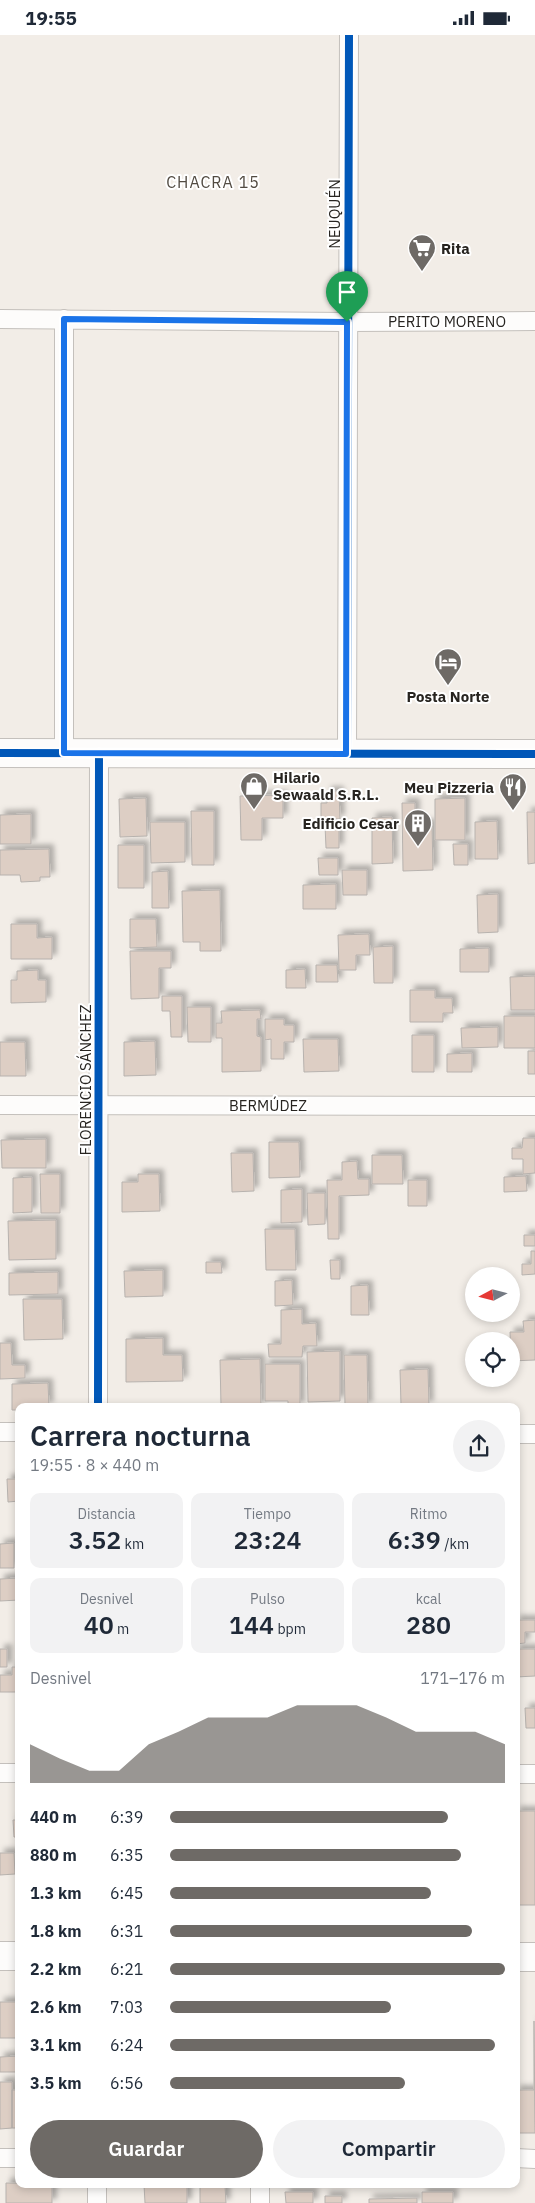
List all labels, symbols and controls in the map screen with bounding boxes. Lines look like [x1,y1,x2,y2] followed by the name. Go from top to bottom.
[25,6,77,30] text: 19:55
[166,172,260,192] district label: CHACRA 15
[325,179,344,249] street label: NEUQUÉN
[407,233,437,272] supermarket icon: Rita
[441,239,470,258] place label: Rita
[326,271,368,322] pin
[333,278,361,306] icon: arrive
[388,312,506,331] street label: PERITO MORENO
[433,647,463,686] hotel icon: Posta Norte
[407,687,489,706] place label: Posta Norte
[273,768,379,804] place label: Hilario Sewaald S.R.L.
[239,771,269,810] shop icon: Hilario Sewaald S.R.L.
[498,772,528,811] restaurant icon: Meu Pizzeria
[404,778,494,797] place label: Meu Pizzeria
[403,808,433,847] building icon: Edificio Cesar
[303,814,399,833] place label: Edificio Cesar
[76,1004,95,1155] street label: FLORENCIO SÁNCHEZ
[229,1096,307,1115] street label: BERMÚDEZ
[465,1267,520,1323] north arrow
[465,1267,520,1387] map controls
[465,1332,520,1387] button: locate
[30,1417,251,1454] text: Carrera nocturna
[453,1420,505,1472] button: share
[30,1455,159,1475] text: 19:55 · 8 × 440 m
[78,1505,135,1523] text: Distancia
[244,1505,291,1523] text: Tiempo
[410,1505,447,1523] text: Ritmo
[69,1523,121,1556] text: 3.52
[234,1523,301,1556] text: 23:24
[388,1523,441,1556] text: 6:39
[121,1535,144,1553] text: km
[441,1535,469,1553] text: /km
[80,1590,133,1608] text: Desnivel
[250,1590,285,1608] text: Pulso
[416,1590,441,1608] text: kcal
[84,1608,114,1641] text: 40
[229,1608,274,1641] text: 144
[406,1608,451,1641] text: 280
[114,1620,129,1638] text: m
[274,1620,306,1638] text: bpm
[30,1668,91,1688] text: Desnivel
[420,1668,505,1688] text: 171–176 m
[30,1807,77,1827] text: 440 m
[110,1807,143,1827] text: 6:39
[30,1845,77,1865] text: 880 m
[110,1845,143,1865] text: 6:35
[30,1883,81,1903] text: 1.3 km
[110,1883,143,1903] text: 6:45
[30,1921,81,1941] text: 1.8 km
[110,1921,143,1941] text: 6:31
[30,1959,81,1979] text: 2.2 km
[110,1959,143,1979] text: 6:21
[30,1997,81,2017] text: 2.6 km
[110,1997,143,2017] text: 7:03
[30,2035,81,2055] text: 3.1 km
[110,2035,143,2055] text: 6:24
[30,2073,81,2093] text: 3.5 km
[110,2073,143,2093] text: 6:56
[30,2120,263,2178] button: Guardar
[273,2120,505,2178] button: Compartir

